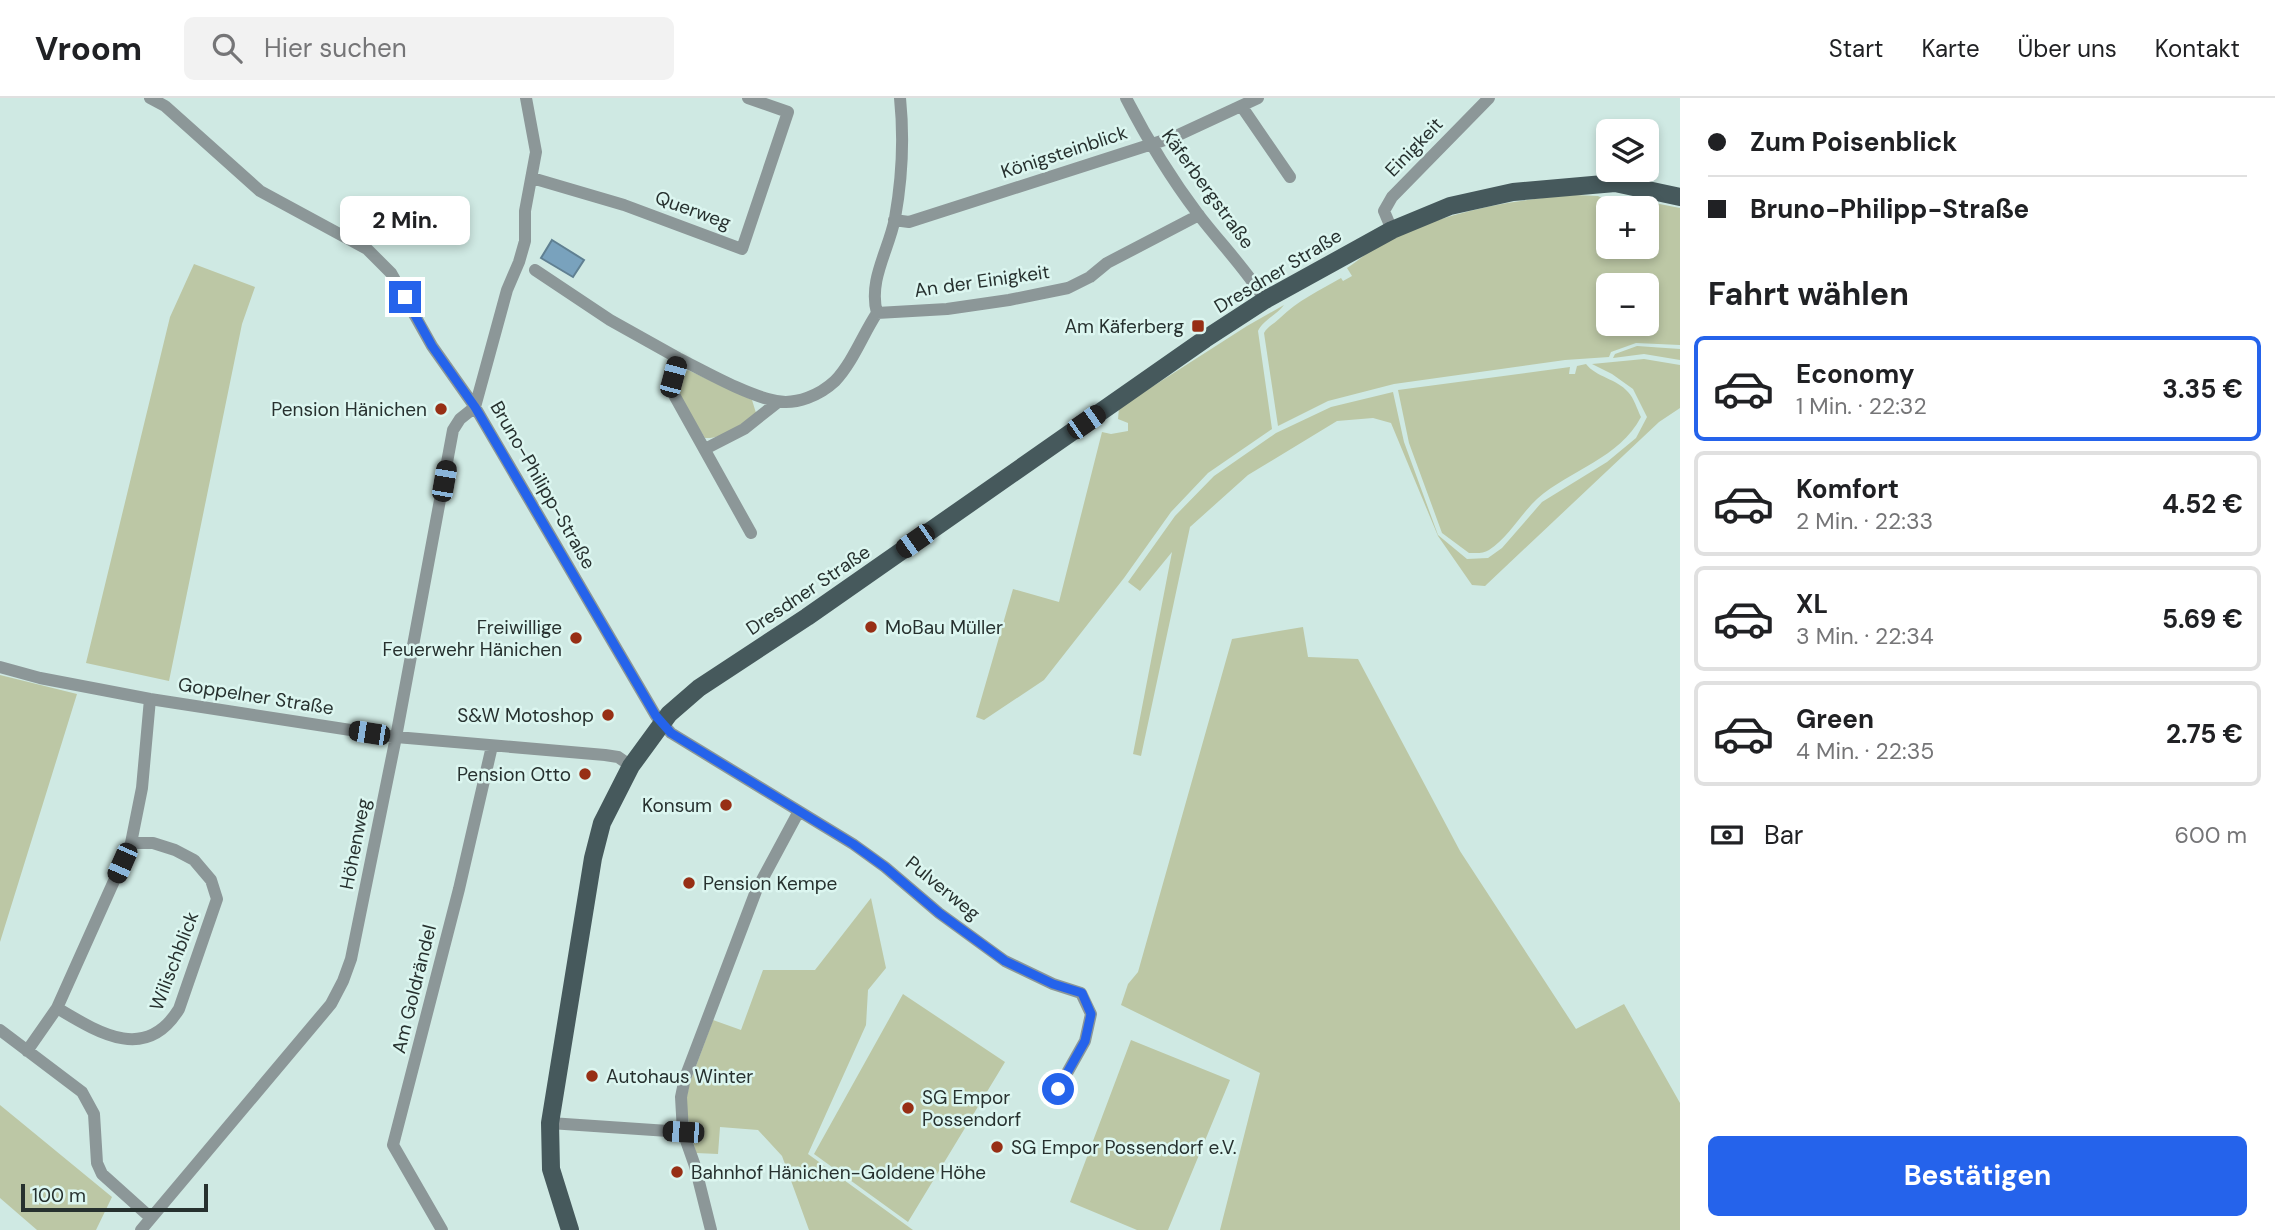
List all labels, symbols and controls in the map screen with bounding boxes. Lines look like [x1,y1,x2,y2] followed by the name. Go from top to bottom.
[184,17,674,80] search box
[35,27,142,70] text: Vroom
[208,29,246,67] icon: search
[264,31,407,65] text: Hier suchen
[1829,33,1883,64] text: Start
[1921,33,1980,64] text: Karte
[2018,33,2117,64] text: Über uns
[2155,33,2240,64] text: Kontakt
[1380,112,1448,182] street label: Einigkeit
[1596,119,1659,336] map controls
[1596,119,1659,182] button: layers
[998,120,1131,184] street label: Königsteinblick
[1156,124,1260,254] street label: Käferbergstraße
[1750,125,1957,159] text: Zum Poisenblick
[652,185,735,235] street label: Querweg
[1750,192,2029,226] text: Bruno-Philipp-Straße
[340,195,470,244] callout: 2 Min.
[1596,196,1659,259] button: +
[372,205,438,235] text: 2 Min.
[1210,223,1346,319] street label: Dresdner Straße
[913,259,1051,303] street label: An der Einigkeit
[1596,273,1659,336] button: −
[1708,273,1909,315] text: Fahrt wählen
[389,281,421,313] route end
[1064,314,1184,339] place label: Am Käferberg
[1190,318,1206,334] marker: Am Käferberg
[658,354,689,400] car
[1712,357,1775,420] icon: car
[1796,357,1914,391] text: Economy
[2162,372,2243,406] text: 3.35 €
[1796,391,1927,421] text: 1 Min. · 22:32
[485,396,601,574] street label: Bruno-Philipp-Straße
[271,397,427,422] place label: Pension Hänichen
[433,401,449,417] marker: Pension Hänichen
[1063,401,1110,443] car
[431,458,458,504] car
[1712,472,1775,535] icon: car
[1796,472,1899,506] text: Komfort
[2162,487,2243,521] text: 4.52 €
[1796,506,1933,536] text: 2 Min. · 22:33
[892,520,939,562] car
[741,539,875,641] street label: Dresdner Straße
[1712,587,1775,650] icon: car
[1796,587,1828,621] text: XL
[2162,602,2243,636] text: 5.69 €
[383,615,562,662] place label: Freiwillige Feuerwehr Hänichen
[885,615,1003,640] place label: MoBau Müller
[863,619,879,635] marker: MoBau Müller
[1796,621,1934,651] text: 3 Min. · 22:34
[568,630,584,646] marker: Freiwillige Feuerwehr Hänichen
[176,671,336,721] street label: Goppelner Straße
[1712,702,1775,765] icon: car
[1796,702,1874,736] text: Green
[457,703,594,728] place label: S&W Motoshop
[600,707,616,723] marker: S&W Motoshop
[2166,717,2243,751] text: 2.75 €
[347,719,392,747] car
[1796,736,1934,766] text: 4 Min. · 22:35
[457,762,571,787] place label: Pension Otto
[577,766,593,782] marker: Pension Otto
[642,793,712,818] place label: Konsum
[334,796,376,892] street label: Höhenweg
[718,797,734,813] marker: Konsum
[1708,816,1746,854] icon: cash
[1764,818,1803,852] text: Bar
[2174,820,2247,850] text: 600 m
[104,840,141,886] car
[901,850,986,926] street label: Pulverweg
[703,871,837,896] place label: Pension Kempe
[681,875,697,891] marker: Pension Kempe
[144,907,204,1014] street label: Wilischblick
[386,922,442,1056] street label: Am Goldrändel
[606,1064,753,1089] place label: Autohaus Winter
[584,1068,600,1084] marker: Autohaus Winter
[1042,1073,1074,1105] route start
[922,1085,1021,1132] place label: SG Empor Possendorf
[900,1100,916,1116] marker: SG Empor Possendorf
[662,1120,705,1144] car
[1011,1135,1237,1160] place label: SG Empor Possendorf e.V.
[1708,1136,2247,1216] button: Bestätigen
[989,1139,1005,1155] marker: SG Empor Possendorf e.V.
[691,1160,986,1185] place label: Bahnhof Hänichen-Goldene Höhe
[669,1164,685,1180] marker: Bahnhof Hänichen-Goldene Höhe
[21,1181,208,1213] scale bar
[32,1183,86,1208] text: 100 m

